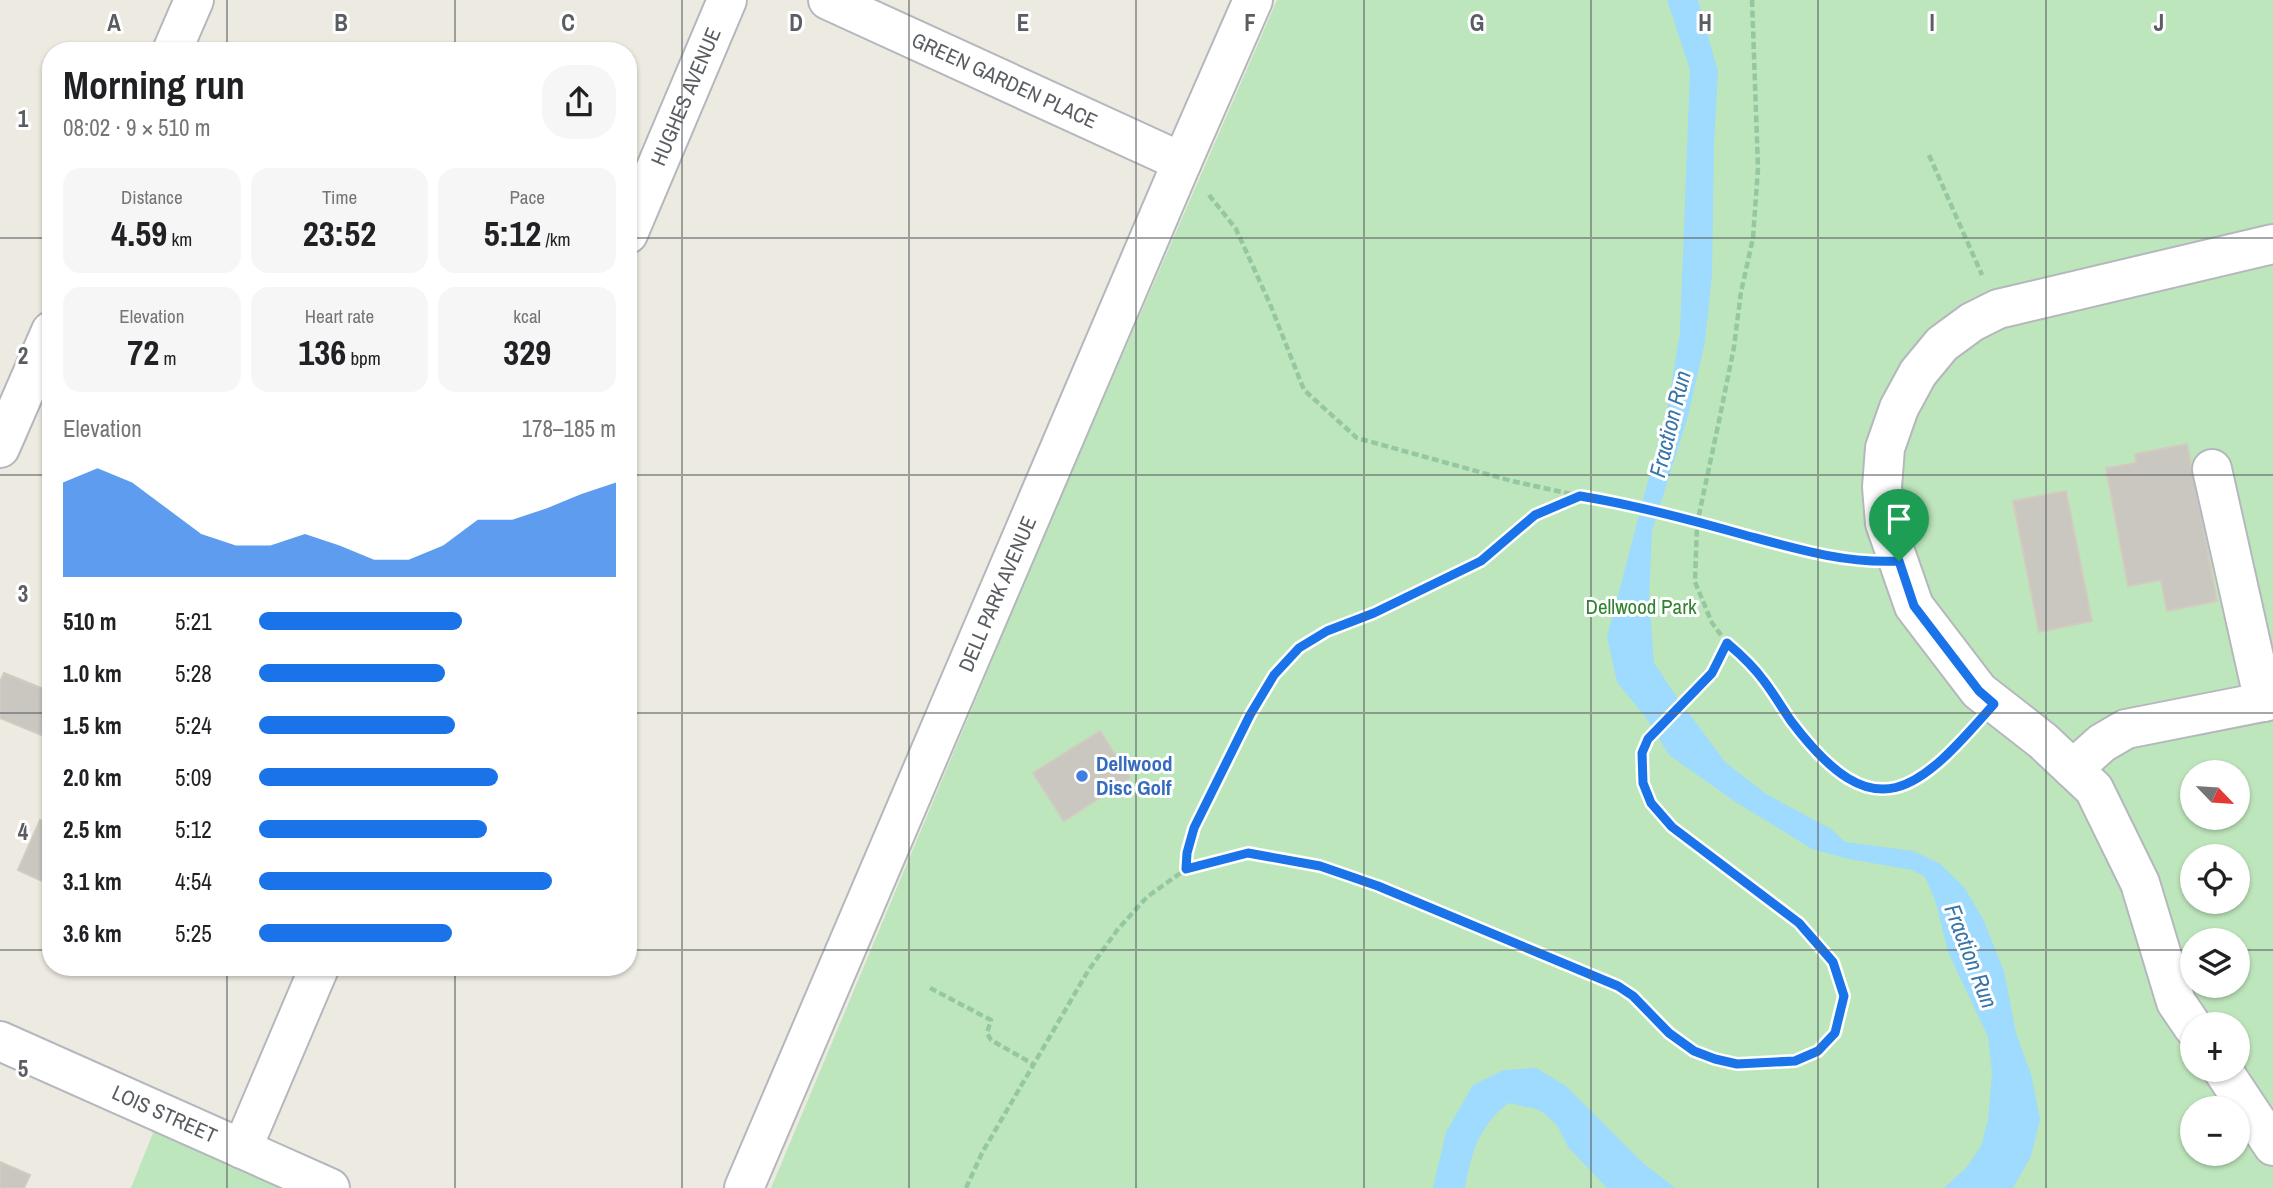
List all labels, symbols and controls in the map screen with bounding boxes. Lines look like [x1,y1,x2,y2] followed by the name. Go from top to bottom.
[107,7,121,38] text: A
[334,7,348,38] text: B
[561,7,575,38] text: C
[789,7,803,38] text: D
[1017,7,1029,38] text: E
[1244,7,1256,38] text: F
[1470,7,1484,38] text: G
[1698,7,1712,38] text: H
[1929,7,1935,38] text: I
[2154,7,2164,38] text: J
[644,23,728,170] street label: HUGHES AVENUE
[907,25,1102,135] street label: GREEN GARDEN PLACE
[63,60,245,111] text: Morning run
[542,65,616,139] button: share
[18,103,29,134] text: 1
[63,112,210,143] text: 08:02 · 9 × 510 m
[121,184,183,210] text: Distance
[322,184,357,210] text: Time
[509,184,545,210] text: Pace
[111,210,167,257] text: 4.59
[303,210,376,257] text: 23:52
[484,210,541,257] text: 5:12
[167,226,192,252] text: km
[541,226,571,252] text: /km
[119,303,184,329] text: Elevation
[305,303,374,329] text: Heart rate
[513,303,541,329] text: kcal
[127,329,159,376] text: 72
[298,329,346,376] text: 136
[503,329,551,376] text: 329
[18,340,28,371] text: 2
[159,345,176,371] text: m
[346,345,381,371] text: bpm
[1641,367,1698,481] water label: Fraction Run
[63,413,142,444] text: Elevation
[522,413,616,444] text: 178–185 m
[1869,489,1929,561] pin
[1880,500,1918,538] icon: arrive
[951,511,1043,676] street label: DELL PARK AVENUE
[18,578,28,609] text: 3
[1585,592,1697,621] park label: Dellwood Park
[63,606,116,637] text: 510 m
[175,606,212,637] text: 5:21
[63,658,122,689] text: 1.0 km
[175,658,212,689] text: 5:28
[63,710,122,741] text: 1.5 km
[175,710,212,741] text: 5:24
[1096,749,1173,802] place label: Dellwood Disc Golf
[2180,760,2250,830] north arrow
[2180,760,2250,1166] map controls
[63,762,122,793] text: 2.0 km
[175,762,212,793] text: 5:09
[1074,768,1090,784] marker: Dellwood Disc Golf
[63,814,122,845] text: 2.5 km
[175,814,212,845] text: 5:12
[18,816,29,847] text: 4
[2180,844,2250,914] button: locate
[63,866,122,897] text: 3.1 km
[175,866,212,897] text: 4:54
[1937,899,2005,1012] water label: Fraction Run
[63,918,122,949] text: 3.6 km
[175,918,212,949] text: 5:25
[2180,928,2250,998] button: layers
[2180,1012,2250,1082] button: +
[18,1053,28,1084] text: 5
[108,1078,222,1150] street label: LOIS STREET
[2180,1096,2250,1166] button: −

